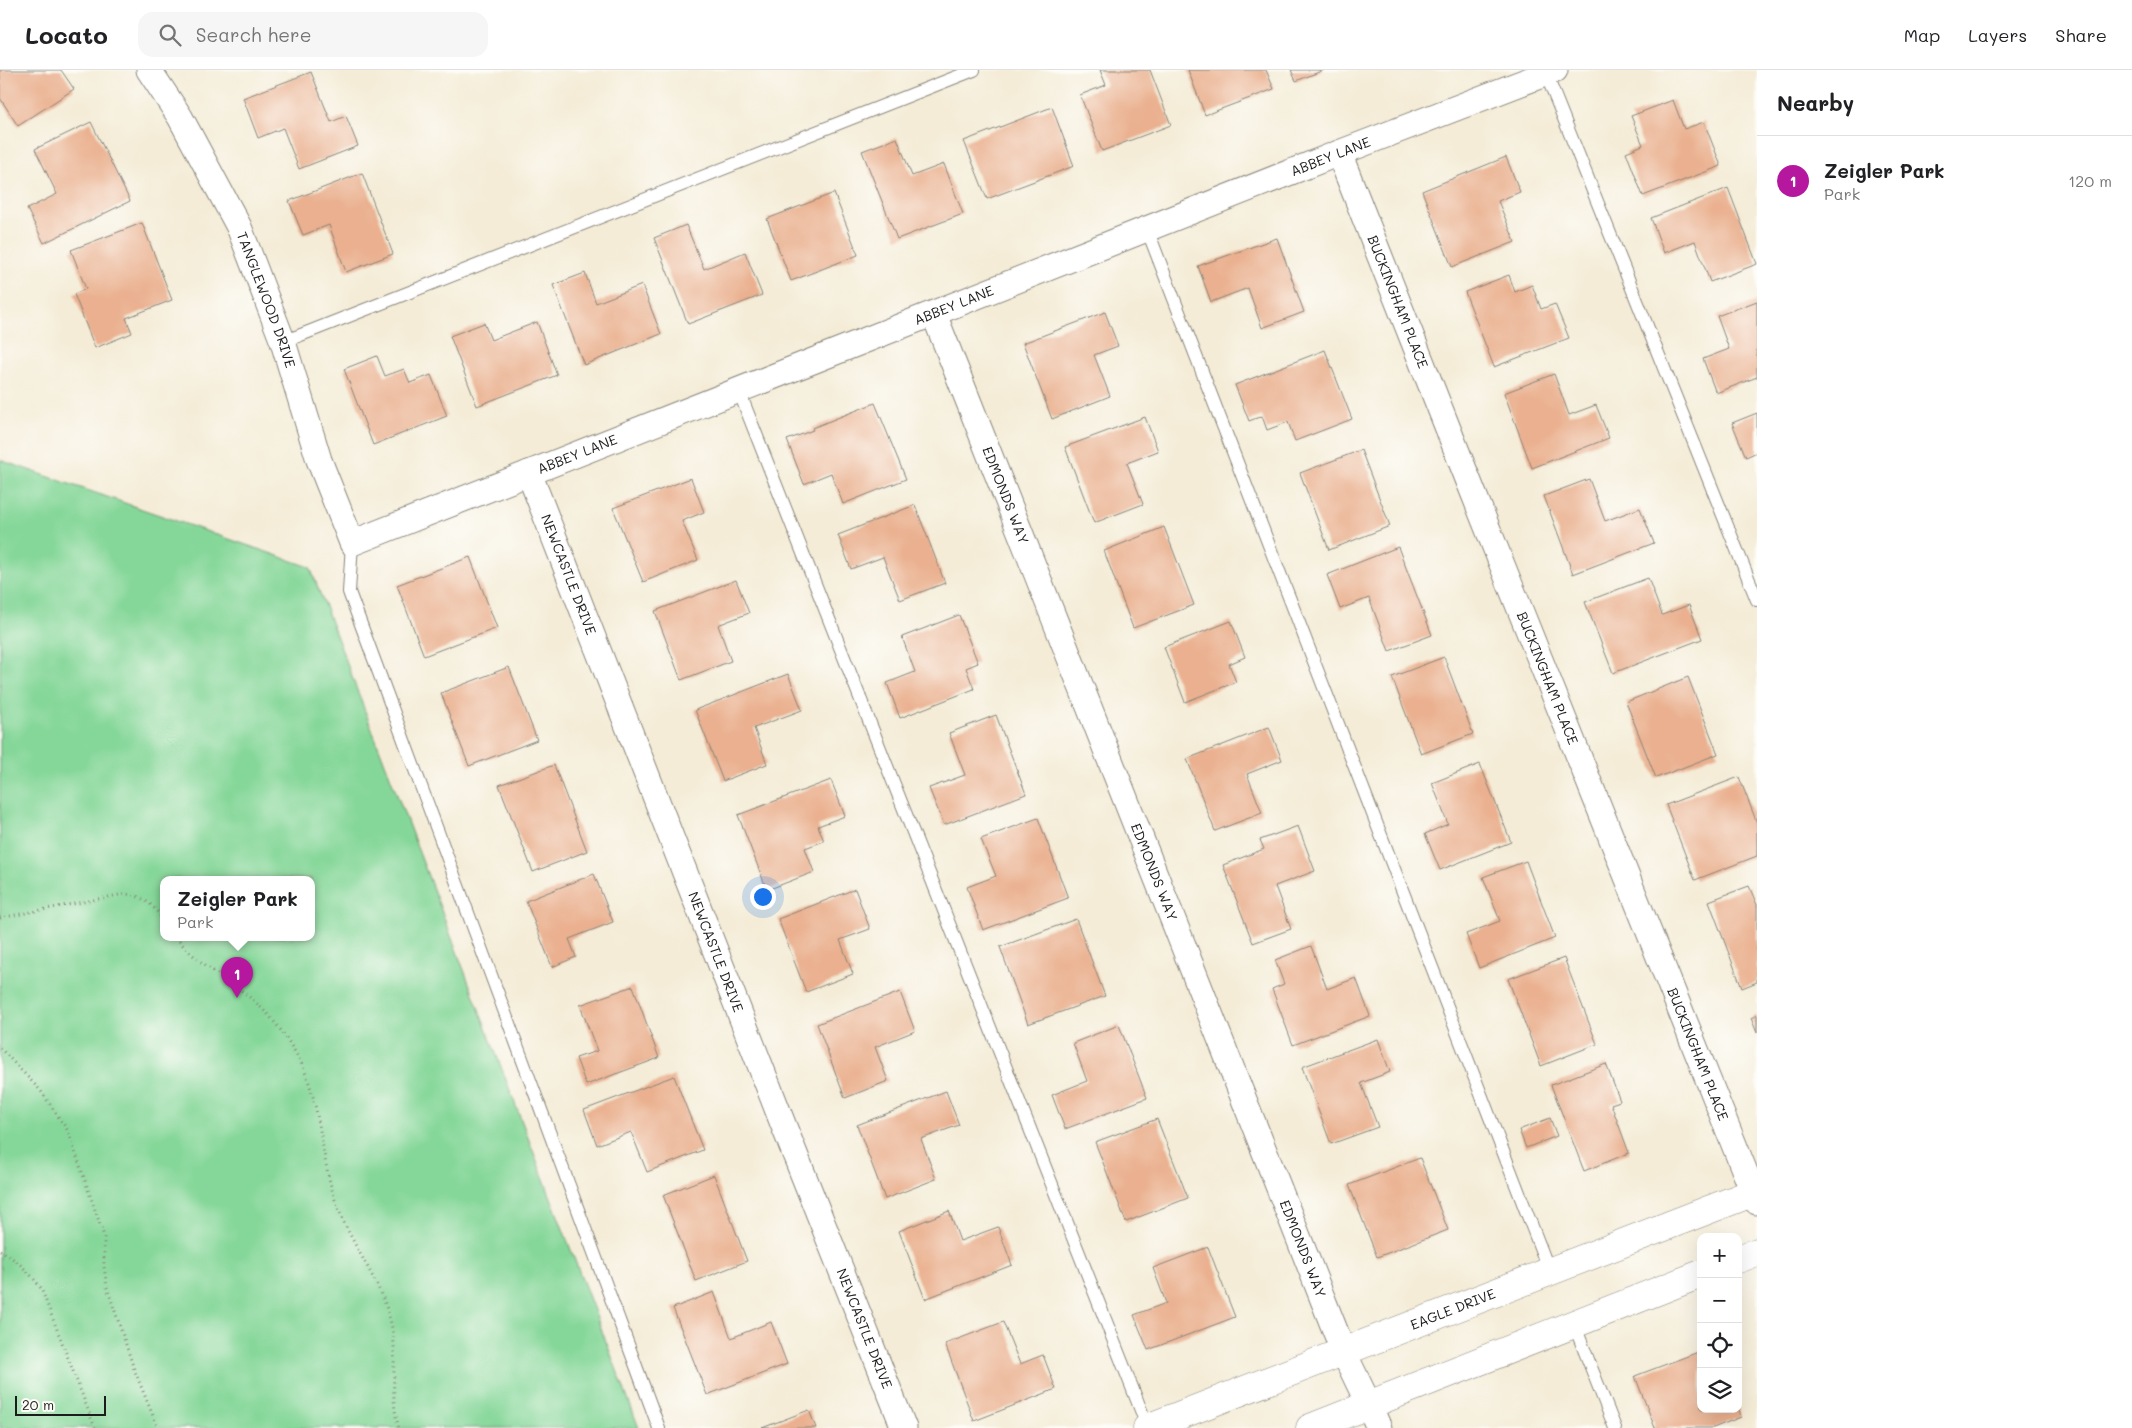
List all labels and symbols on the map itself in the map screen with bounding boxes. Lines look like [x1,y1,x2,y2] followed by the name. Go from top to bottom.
[1288,132,1373,180] street label: ABBEY LANE
[233,229,300,370] street label: TANGLEWOOD DRIVE
[1363,232,1433,371] street label: BUCKINGHAM PLACE
[911,280,996,329] street label: ABBEY LANE
[534,429,620,478] street label: ABBEY LANE
[978,444,1034,547] street label: EDMONDS WAY
[537,511,601,637] street label: NEWCASTLE DRIVE
[1513,609,1583,747] street label: BUCKINGHAM PLACE
[1127,820,1183,924] street label: EDMONDS WAY
[750,884,776,910] your location
[684,889,748,1015] street label: NEWCASTLE DRIVE
[221,957,253,998] pin: 1
[1663,985,1733,1123] street label: BUCKINGHAM PLACE
[1276,1197,1331,1300] street label: EDMONDS WAY
[832,1266,897,1391] street label: NEWCASTLE DRIVE
[1407,1284,1498,1334] street label: EAGLE DRIVE
[15,1393,106,1416] scale bar

